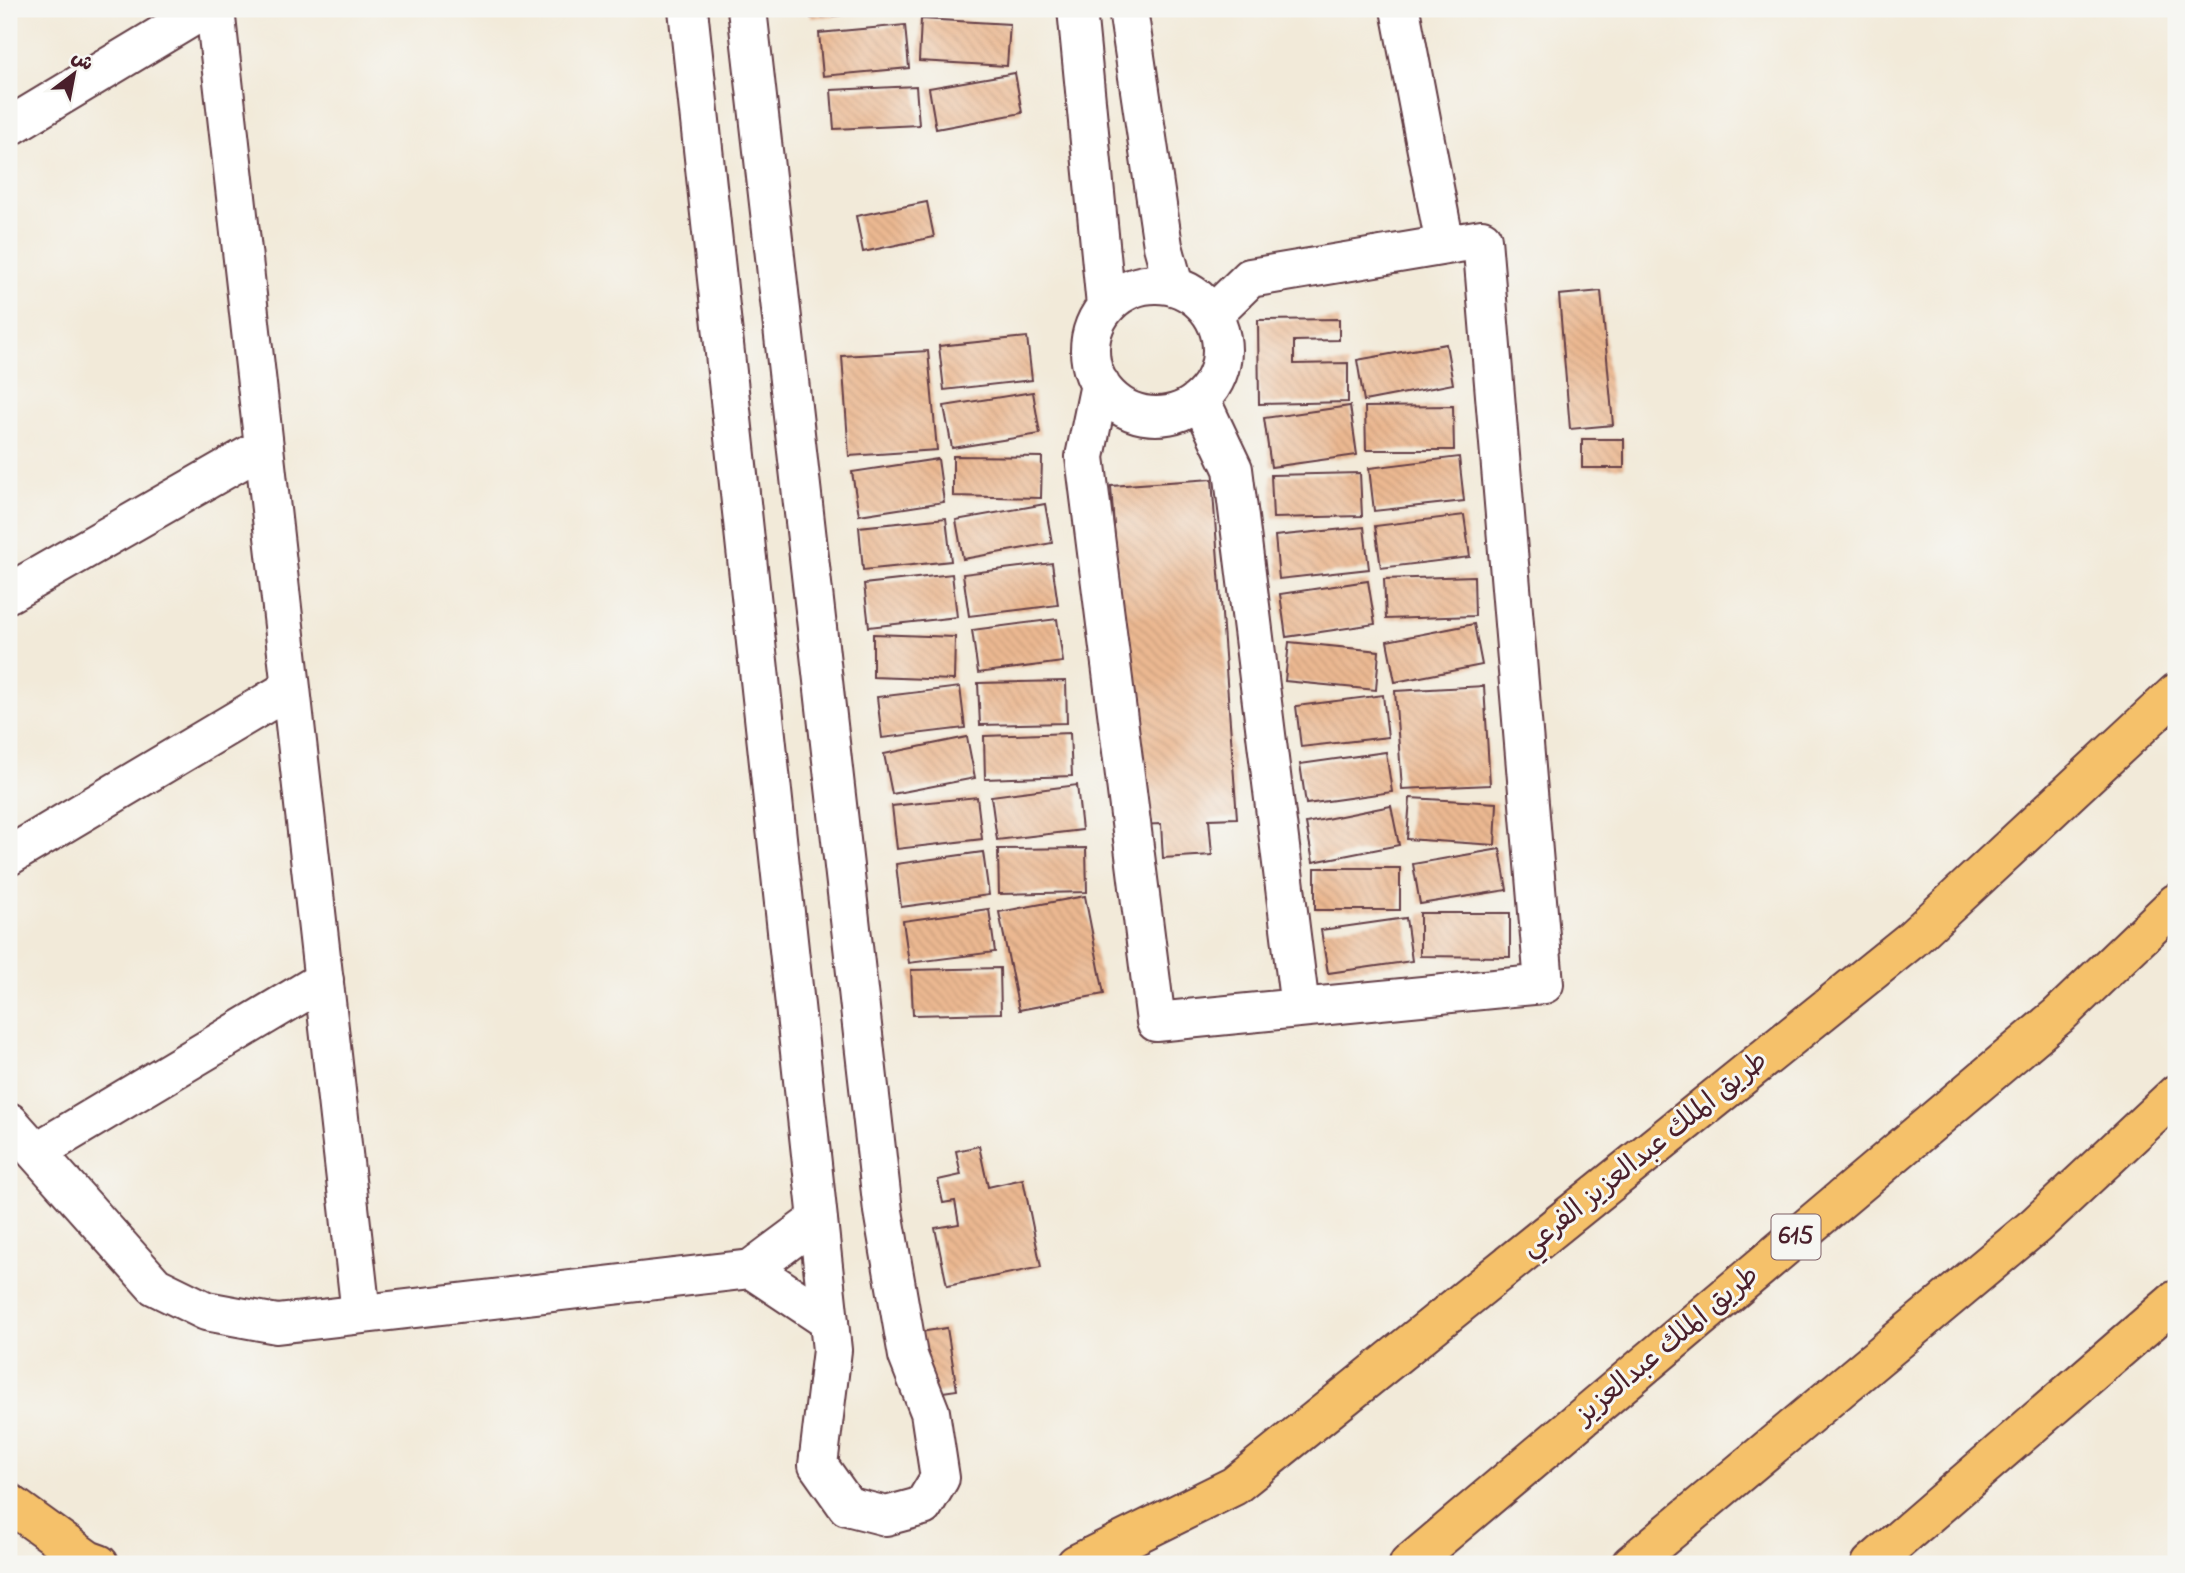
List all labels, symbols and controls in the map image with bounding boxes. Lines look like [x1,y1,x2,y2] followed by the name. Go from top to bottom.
[38,38,108,108] north arrow
[66,45,98,79] text: ش
[1512,1042,1778,1269] street label: طريق الملك عبدالعزيز الفرعي
[1772,1214,1820,1260] road number: 615
[1565,1257,1769,1437] street label: طريق الملك عبدالعزيز

